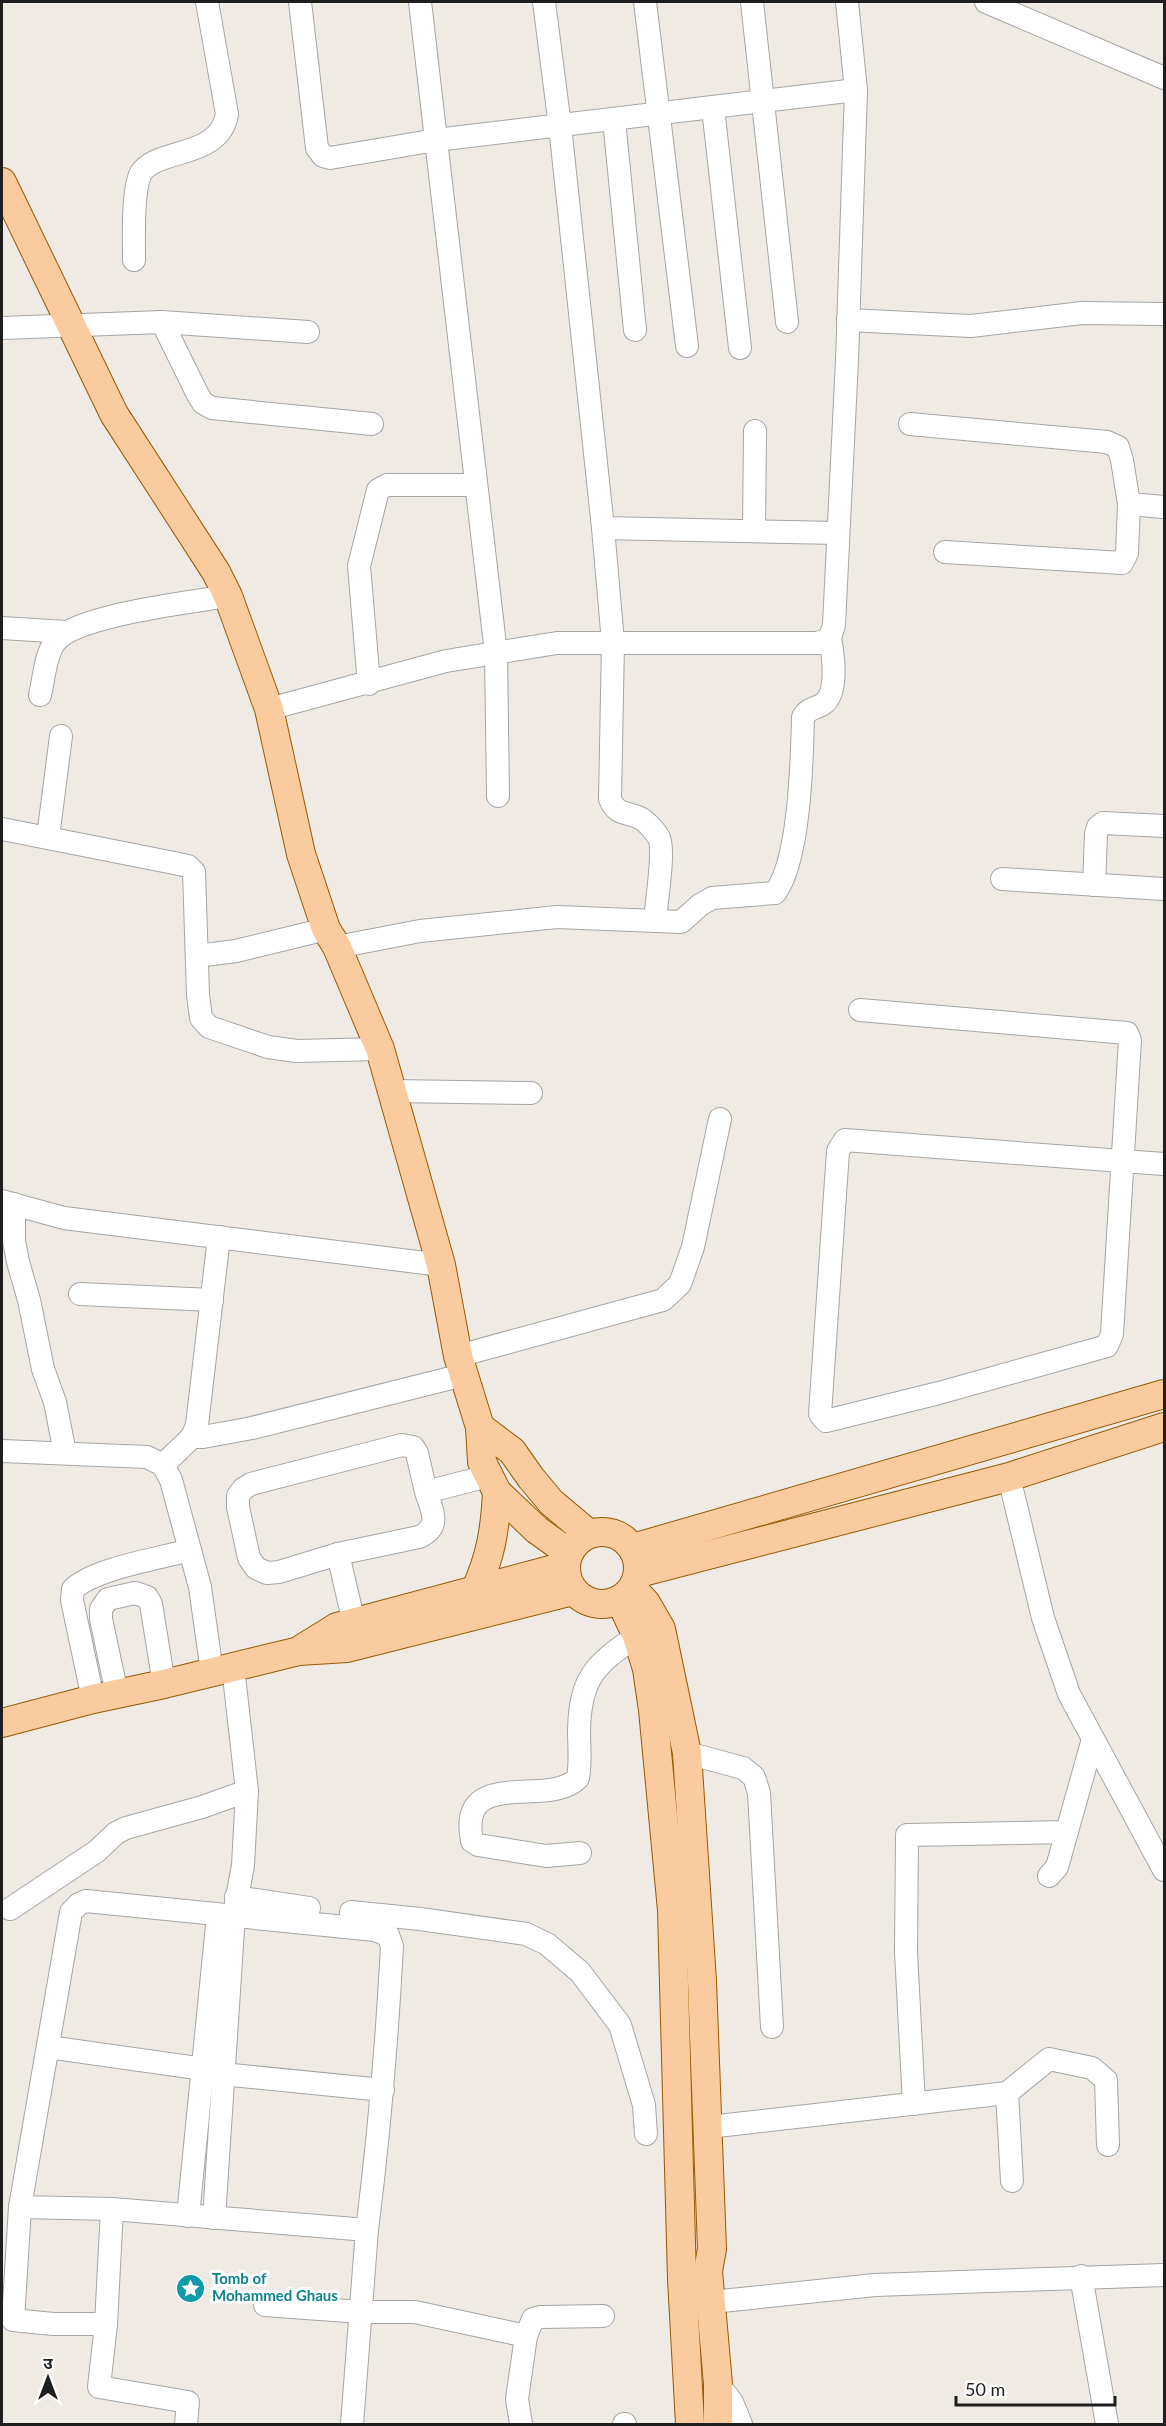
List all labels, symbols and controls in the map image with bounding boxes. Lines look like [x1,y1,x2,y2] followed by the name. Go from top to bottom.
[212,2269,338,2304] place label: Tomb of Mohammed Ghaus
[175,2272,207,2304] place icon: Tomb of Mohammed Ghaus
[18,2348,78,2408] north arrow
[43,2353,53,2372] text: उ
[956,2369,1115,2407] scale bar
[965,2378,1005,2400] text: 50 m

